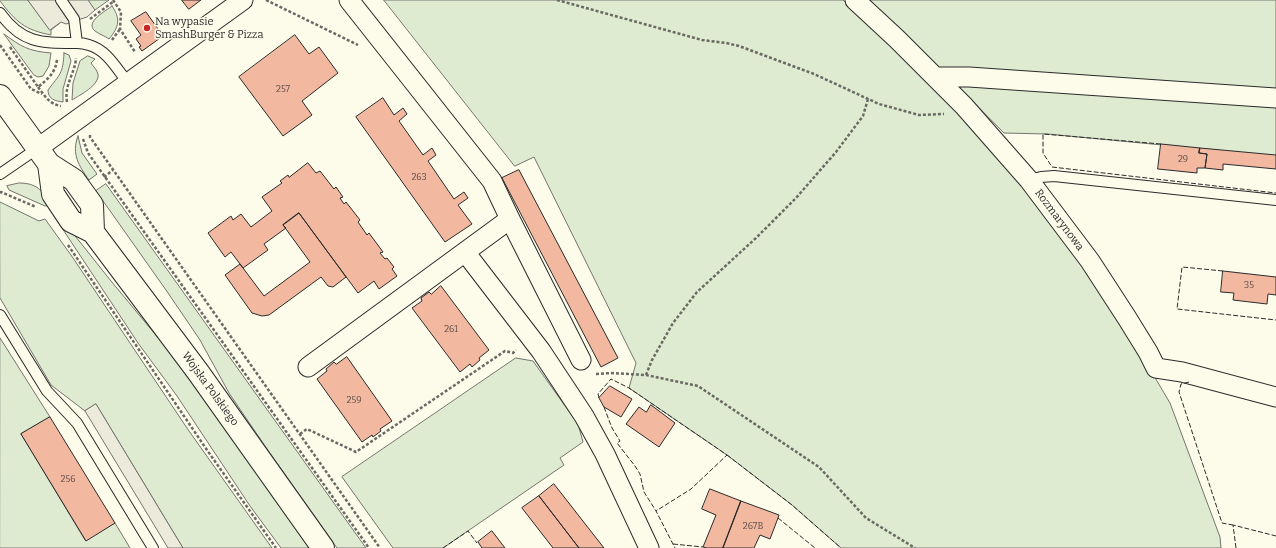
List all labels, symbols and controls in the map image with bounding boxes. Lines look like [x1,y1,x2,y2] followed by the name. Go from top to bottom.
[155,15,263,41] place label: Na wypasie SmashBurger & Pizza
[142,23,152,33] marker: Na wypasie SmashBurger & Pizza
[276,84,290,94] house number: 257
[1178,154,1188,164] house number: 29
[411,172,427,182] house number: 263
[1032,187,1086,253] street label: Rozmarynowa
[1244,280,1254,290] house number: 35
[444,324,458,334] house number: 261
[179,350,241,428] street label: Wojska Polskiego
[347,395,361,405] house number: 259
[61,474,75,484] house number: 256
[743,521,763,531] house number: 267B

